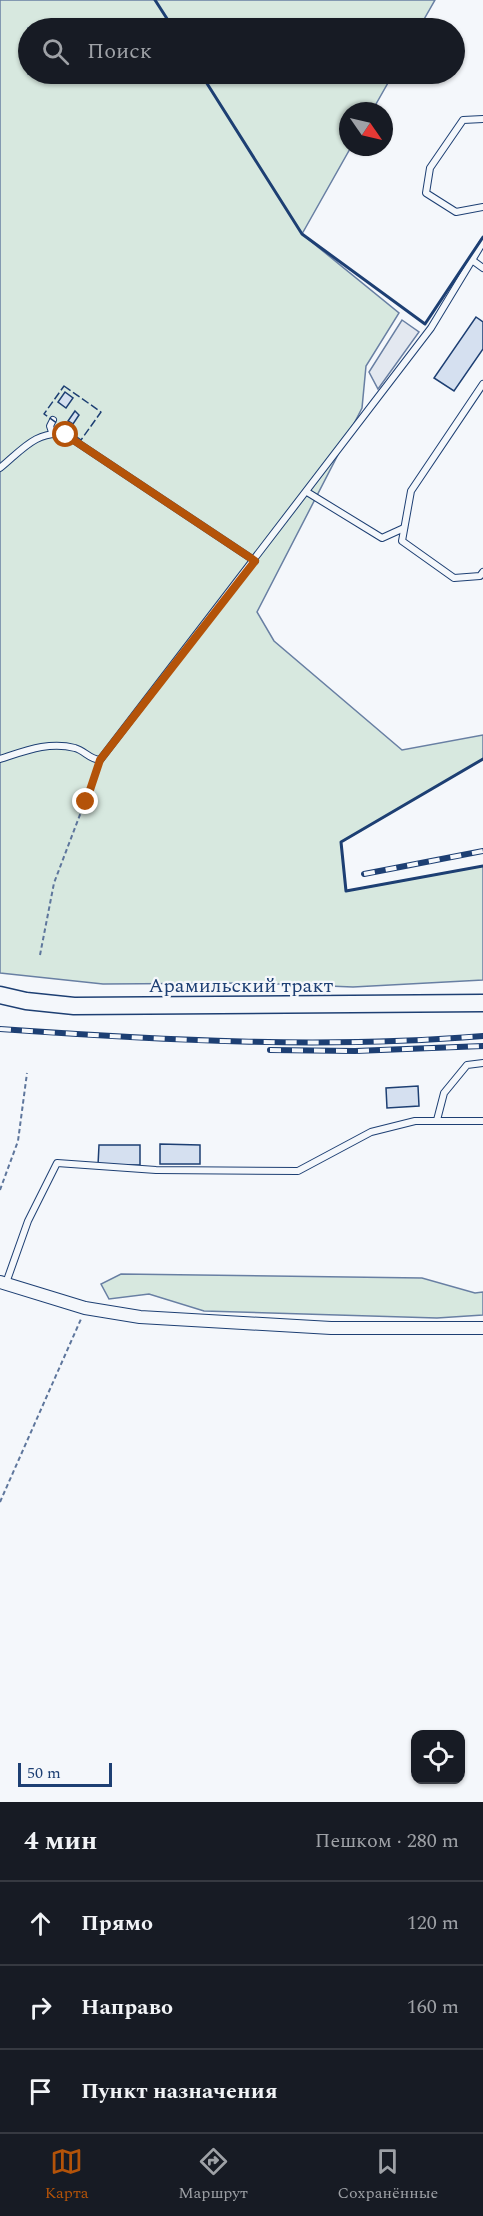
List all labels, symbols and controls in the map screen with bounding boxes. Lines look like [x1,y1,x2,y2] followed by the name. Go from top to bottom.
[18,18,465,84] search box
[39,35,72,68] icon: search
[87,35,152,68] text: Поиск
[339,102,393,156] north arrow
[52,421,78,447] route start
[72,788,98,814] route end
[149,971,334,1001] street label: Арамильский тракт
[411,1730,465,1784] map controls
[411,1730,465,1784] button: locate
[18,1760,112,1788] scale bar
[27,1761,61,1785] text: 50 m
[24,1821,97,1861] text: 4 мин
[315,1826,459,1856] text: Пешком · 280 m
[24,1907,57,1940] icon: ahead
[81,1907,153,1940] text: Прямо
[407,1908,459,1938] text: 120 m
[24,1991,57,2024] icon: right
[81,1991,173,2024] text: Направо
[407,1992,459,2022] text: 160 m
[24,2075,57,2108] icon: arrive
[81,2075,278,2108] text: Пункт назначения
[45,2145,89,2205] tab: Карта
[178,2145,248,2205] tab: Маршрут
[337,2145,438,2205] tab: Сохранённые

